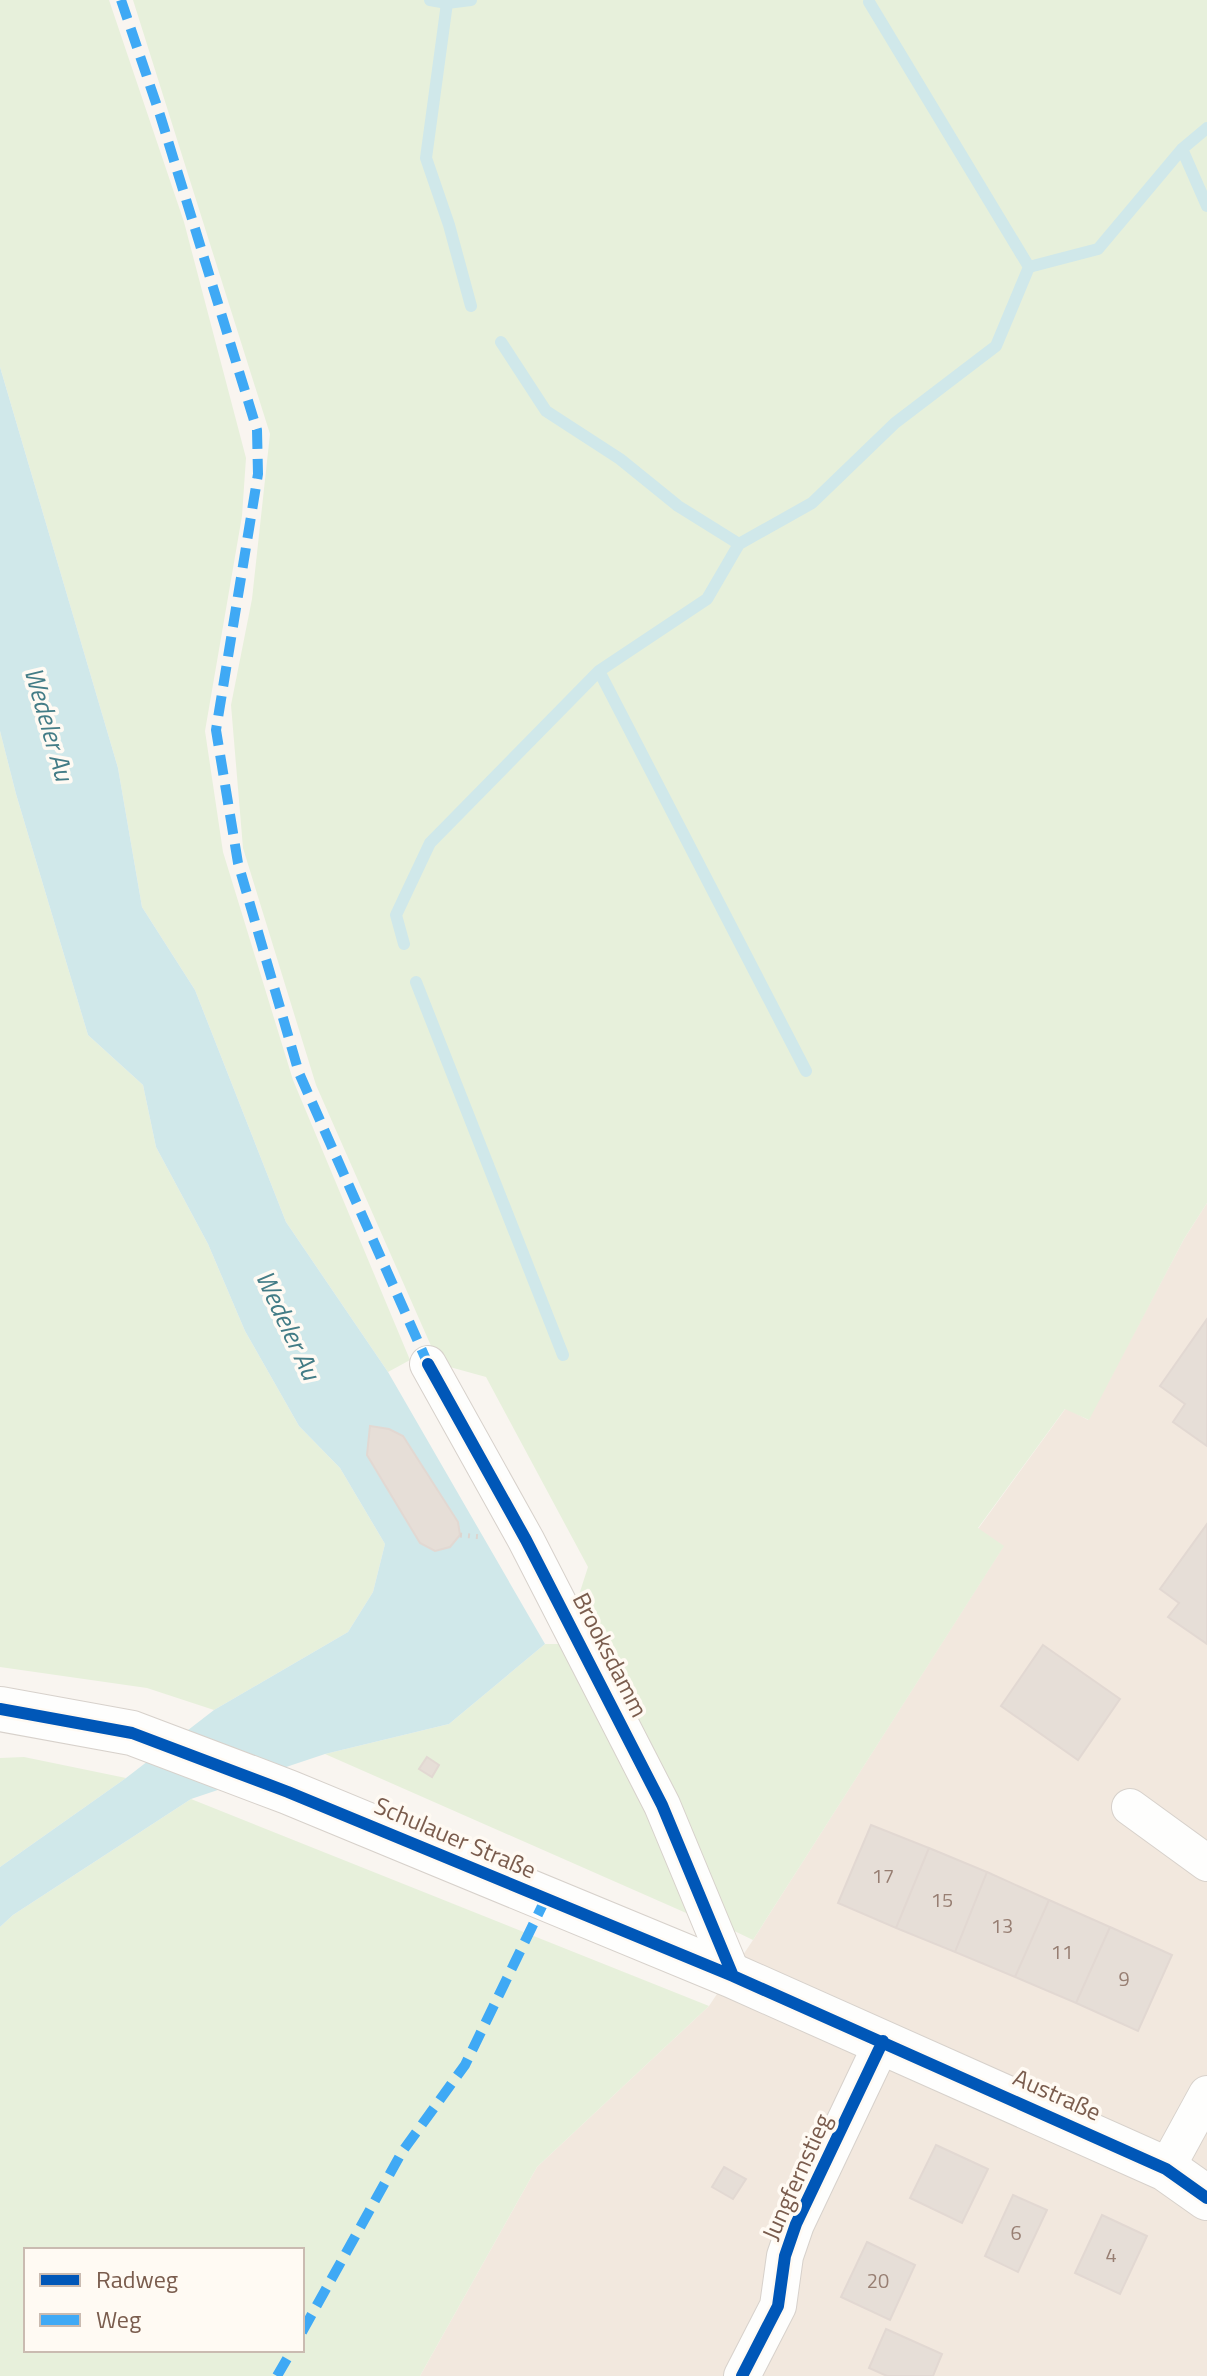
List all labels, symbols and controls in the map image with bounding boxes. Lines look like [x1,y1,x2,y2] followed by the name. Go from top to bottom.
[15,662,85,787] water label: Wedeler Au
[246,1264,332,1388] water label: Wedeler Au
[564,1586,658,1723] street label: Brooksdamm
[369,1787,542,1887] street label: Schulauer Straße
[872,1860,894,1891] house number: 17
[931,1884,953,1915] house number: 15
[991,1910,1013,1941] house number: 13
[1051,1936,1073,1967] house number: 11
[1118,1963,1130,1994] house number: 9
[1008,2059,1107,2129] street label: Austraße
[752,2107,840,2246] street label: Jungfernstieg
[1010,2217,1022,2248] house number: 6
[1105,2239,1117,2270] house number: 4
[24,2248,304,2352] legend
[96,2261,178,2297] text: Radweg
[867,2265,889,2296] house number: 20
[96,2301,141,2337] text: Weg

